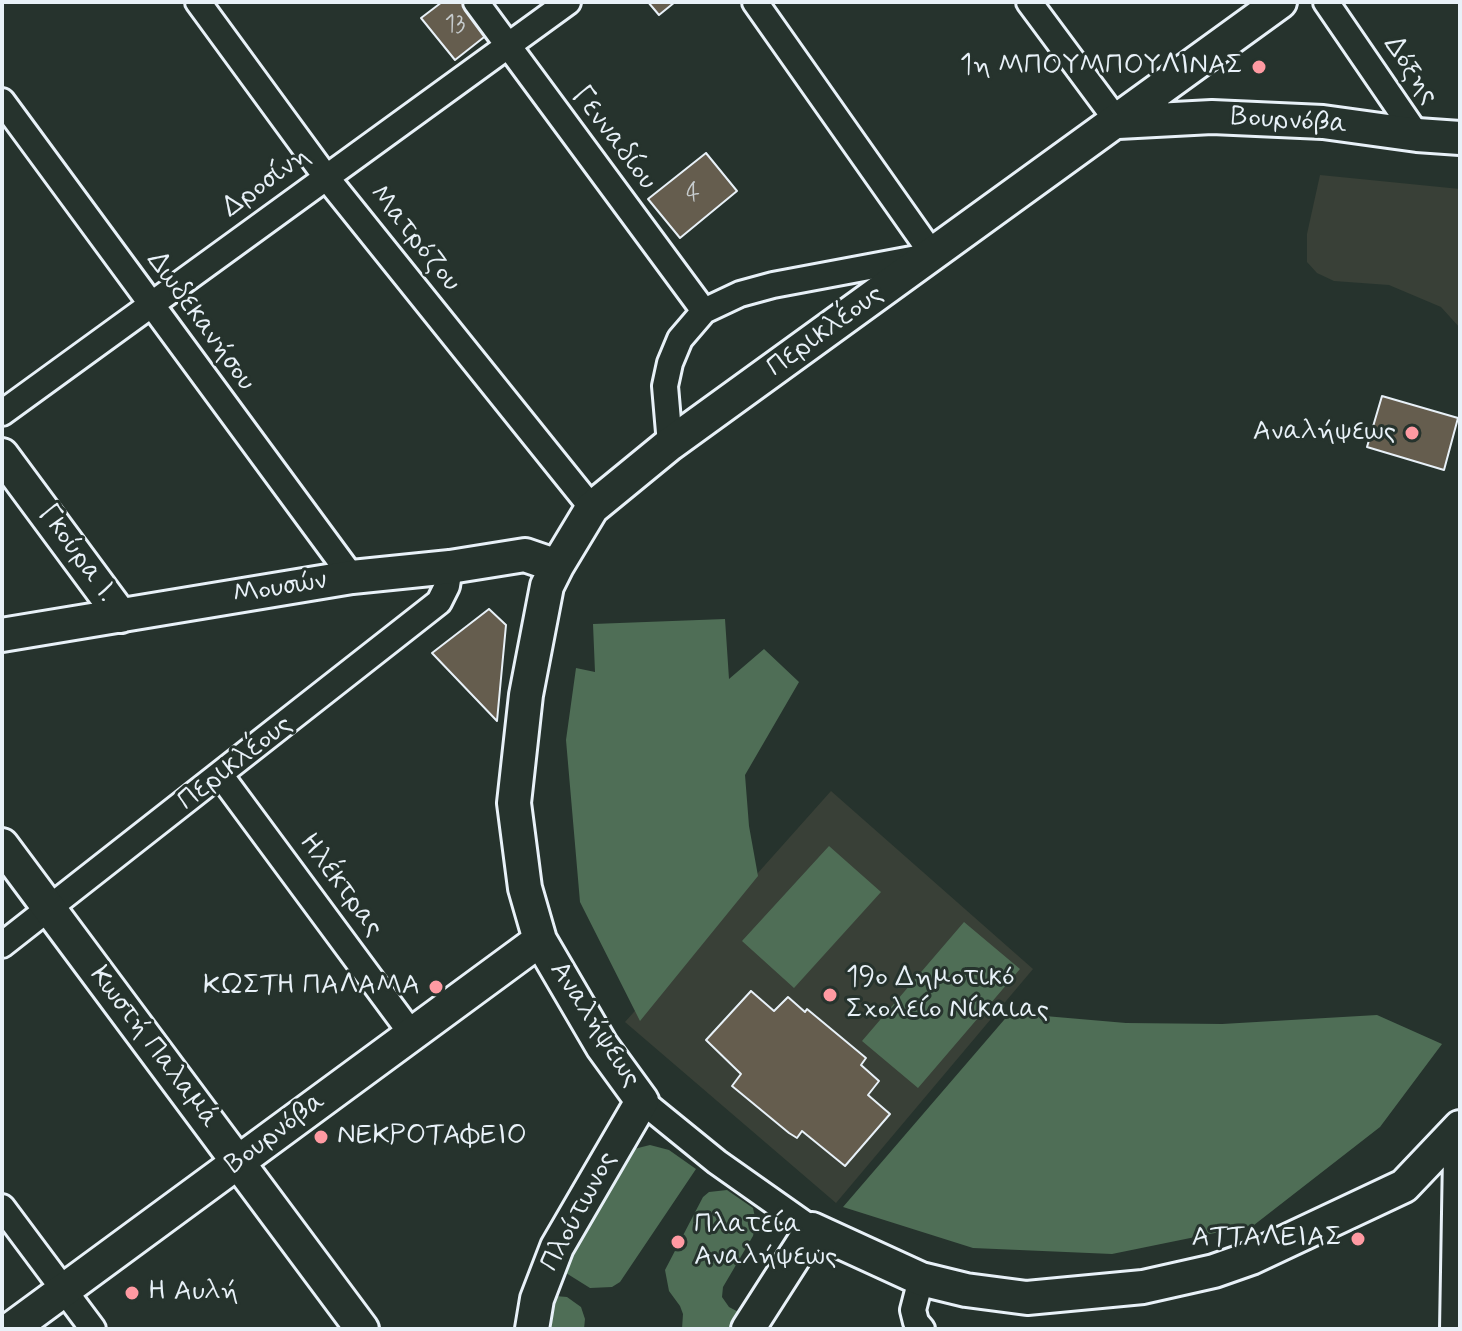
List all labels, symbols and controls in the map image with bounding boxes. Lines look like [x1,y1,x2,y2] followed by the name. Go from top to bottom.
[445,12,465,40] house number: 13
[1375,30,1445,112] street label: Δόξης
[960,50,1243,84] place label: 1η ΜΠΟΥΜΠΟΥΛΙΝΑΣ
[1250,58,1268,76] marker: 1η ΜΠΟΥΜΠΟΥΛΙΝΑΣ
[563,81,663,197] street label: Γενναδίου
[1230,101,1348,143] street label: Βουρνόβα
[216,140,318,226] street label: Δροσίνη
[361,179,467,299] street label: Ματρόζου
[686,181,700,209] house number: 4
[138,246,262,398] street label: Δωδεκανήσου
[761,278,891,386] street label: Περικλέους
[1253,416,1396,450] place label: Αναλήψεως
[1403,424,1421,442] marker: Αναλήψεως
[30,499,122,609] street label: Γκούρα Ι.
[231,565,329,613] street label: Μουσών
[172,709,300,819] street label: Περικλέους
[290,828,390,944] street label: Ηλέκτρας
[541,956,647,1094] street label: Αναλήψεως
[81,960,225,1136] street label: Κωστή Παλαμά
[846,962,1049,1028] place label: 19ο Δημοτικό Σχολείο Νίκαιας
[203,970,420,1004] place label: ΚΩΣΤΗ ΠΑΛΑΜΑ
[427,978,445,996] marker: ΚΩΣΤΗ ΠΑΛΑΜΑ
[821,986,839,1004] marker: 19ο Δημοτικό Σχολείο Νίκαιας
[219,1085,333,1183] street label: Βουρνόβα
[337,1120,527,1154] place label: ΝΕΚΡΟΤΑΦΕΙΟ
[312,1128,330,1146] marker: ΝΕΚΡΟΤΑΦΕΙΟ
[534,1146,626,1278] street label: Πλούτωνος
[694,1209,837,1275] place label: Πλατεία Αναλήψεως
[1192,1222,1342,1256] place label: ΑΤΤΑΛΕΙΑΣ
[1349,1230,1367,1248] marker: ΑΤΤΑΛΕΙΑΣ
[669,1233,687,1251] marker: Πλατεία Αναλήψεως
[148,1276,239,1310] place label: Η Αυλή
[123,1284,141,1302] marker: Η Αυλή

